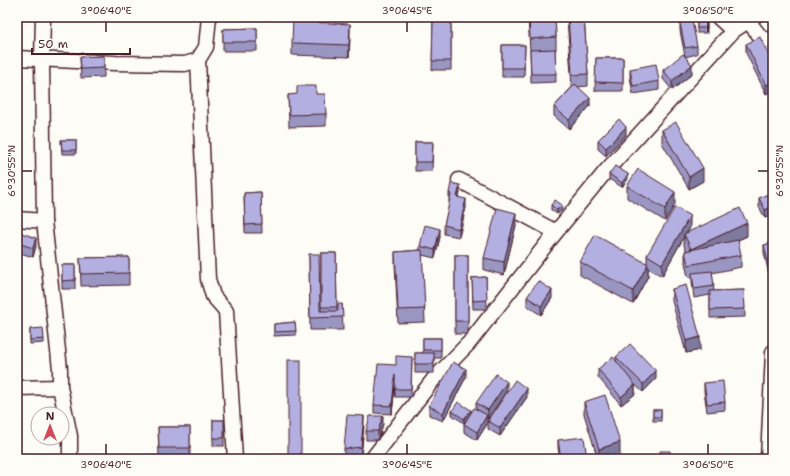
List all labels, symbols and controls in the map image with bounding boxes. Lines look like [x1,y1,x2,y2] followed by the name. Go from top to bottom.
[80,4,132,17] text: 3°06'40"E
[382,4,432,17] text: 3°06'45"E
[682,4,734,17] text: 3°06'50"E
[32,30,130,56] scale bar
[38,36,68,52] text: 50 m
[5,145,18,197] text: 6°30'55"N
[773,145,786,197] text: 6°30'55"N
[30,406,70,446] north arrow
[46,409,55,424] text: N
[80,458,132,471] text: 3°06'40"E
[382,458,432,471] text: 3°06'45"E
[682,458,734,471] text: 3°06'50"E

